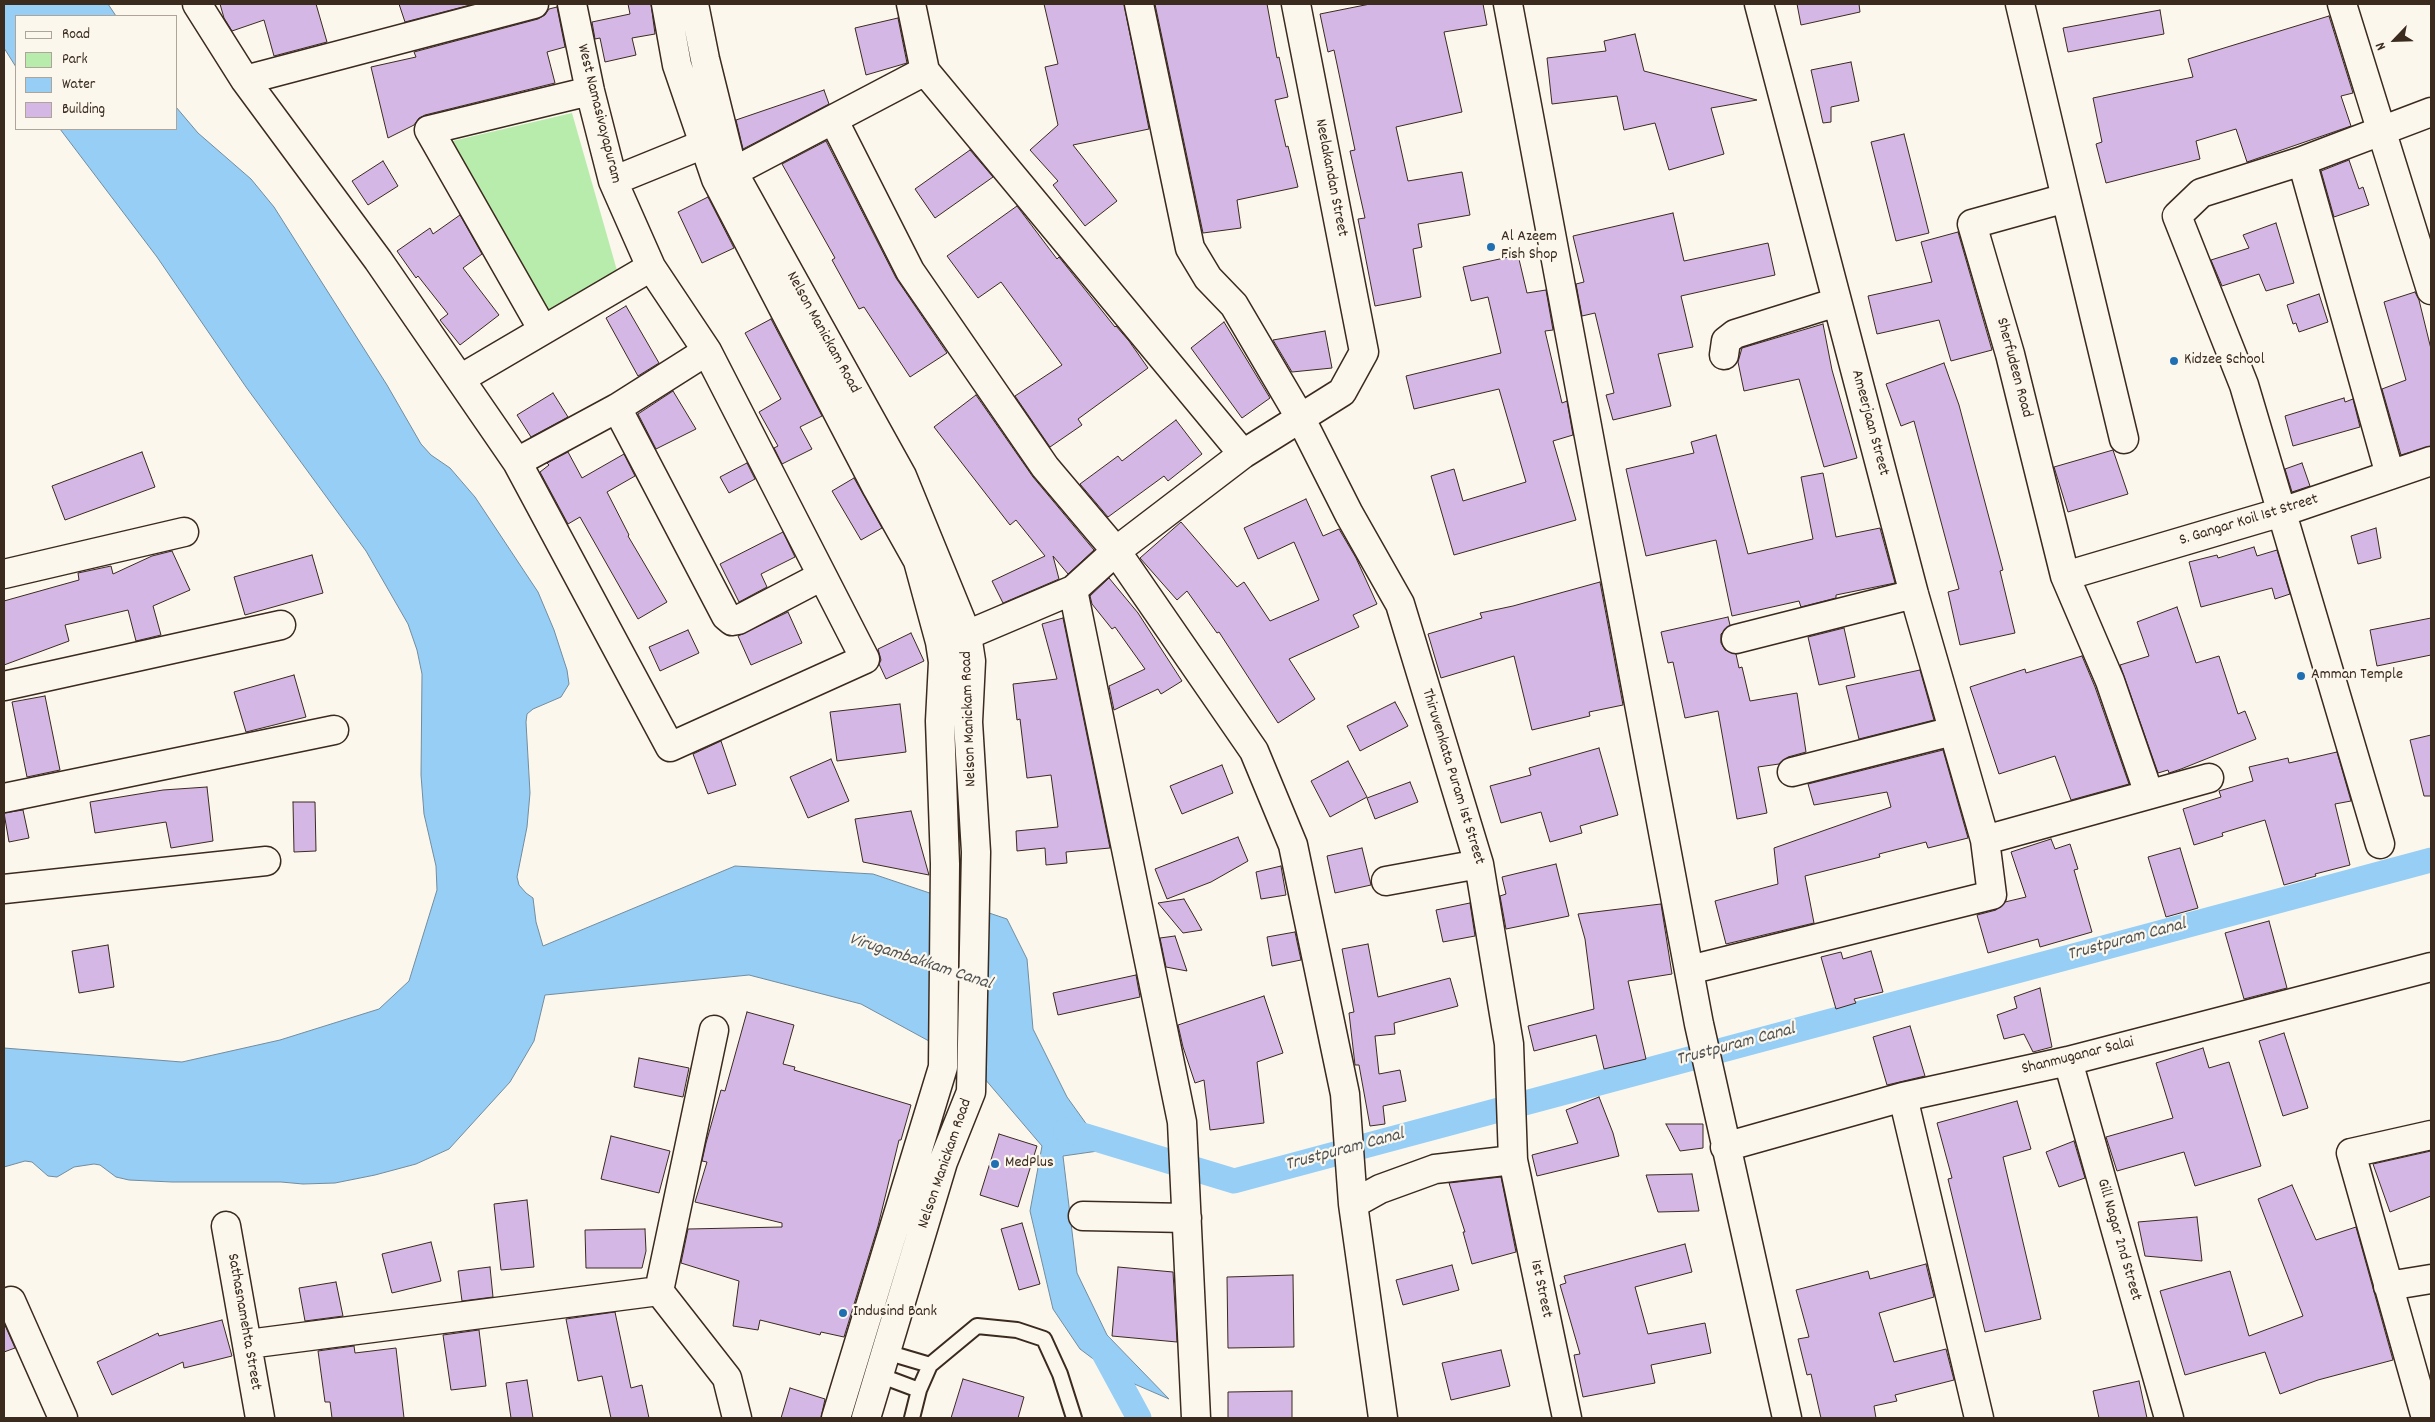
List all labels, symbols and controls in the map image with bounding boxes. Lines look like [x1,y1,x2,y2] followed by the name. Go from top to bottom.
[15,15,178,130] legend
[2370,15,2420,65] north arrow
[62,24,90,46] text: Road
[2371,39,2392,53] text: N
[571,42,625,186] street label: West Namasivayapuram
[62,49,88,71] text: Park
[62,74,95,96] text: Water
[62,99,105,121] text: Building
[1309,117,1351,239] street label: Neelakandan Street
[1501,228,1558,266] place label: Al Azeem Fish Shop
[1485,241,1497,253] marker: Al Azeem Fish Shop
[781,269,863,397] street label: Nelson Manickam Road
[1990,316,2036,420] street label: Sherfudeen Road
[2184,351,2265,371] place label: Kidzee School
[2168,355,2180,367] marker: Kidzee School
[1846,368,1892,478] street label: Ameerjaan Street
[2177,491,2321,551] street label: S. Gangar Koil 1st Street
[958,651,982,787] street label: Nelson Manickam Road
[2311,666,2403,686] place label: Amman Temple
[2295,670,2307,682] marker: Amman Temple
[1416,687,1488,867] street label: Thiruvenkata Puram 1st Street
[2065,915,2189,967] water label: Trustpuram Canal
[846,930,994,996] water label: Virugambakkam Canal
[1674,1020,1798,1072] water label: Trustpuram Canal
[2020,1034,2136,1080] street label: Shanmuganar Salai
[915,1097,977,1231] street label: Nelson Manickam Road
[1283,1125,1407,1177] water label: Trustpuram Canal
[1005,1154,1054,1174] place label: MedPlus
[989,1158,1001,1170] marker: MedPlus
[2091,1177,2145,1303] street label: Gill Nagar 2nd Street
[222,1252,264,1392] street label: Sathasnamehta Street
[1525,1258,1555,1320] street label: 1st Street
[853,1303,937,1323] place label: Indusind Bank
[837,1307,849,1319] marker: Indusind Bank

